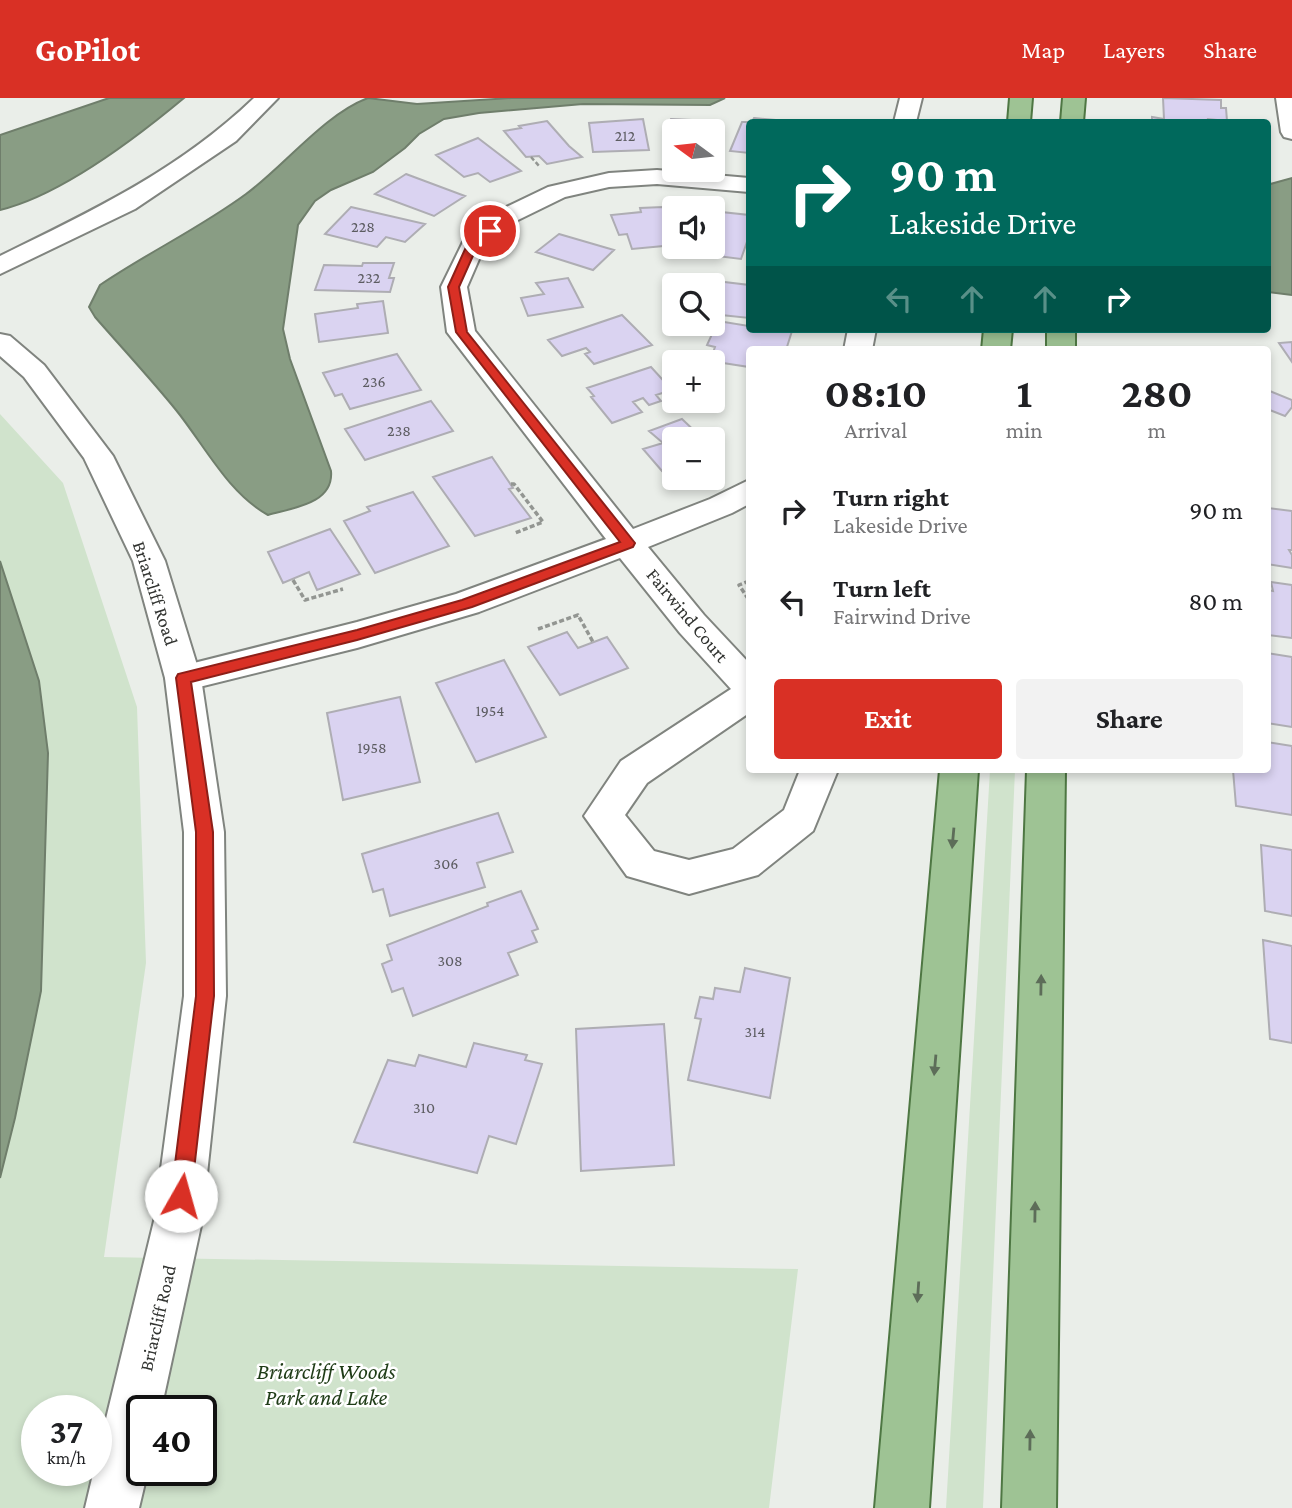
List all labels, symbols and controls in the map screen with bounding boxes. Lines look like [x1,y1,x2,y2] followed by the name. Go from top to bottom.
[35,31,140,68] text: GoPilot
[1021,36,1065,63] text: Map
[1103,36,1165,63] text: Layers
[1203,36,1257,63] text: Share
[662,119,724,182] north arrow
[662,119,725,490] map controls
[615,127,636,144] house number: 212
[774,147,865,238] icon: right
[889,147,996,202] text: 90 m
[662,196,725,259] button: sound
[460,201,520,261] pin
[889,205,1076,241] text: Lakeside Drive
[471,212,509,250] icon: arrive
[351,218,375,235] house number: 228
[358,269,381,286] house number: 232
[662,273,725,336] button: search
[880,280,918,318] icon: left
[953,280,991,318] icon: ahead
[1026,280,1064,318] icon: ahead
[1099,280,1137,318] icon: right
[662,350,725,413] button: +
[824,369,927,416] text: 08:10
[1016,369,1032,416] text: 1
[1121,369,1193,416] text: 280
[362,373,386,390] house number: 236
[845,417,907,443] text: Arrival
[1006,417,1043,443] text: min
[1148,417,1166,443] text: m
[387,422,411,439] house number: 238
[662,427,725,490] button: −
[833,483,949,512] text: Turn right
[774,492,812,530] icon: right
[1189,496,1243,525] text: 90 m
[833,512,968,538] text: Lakeside Drive
[129,538,182,648] street label: Briarcliff Road
[642,564,733,667] street label: Fairwind Court
[833,574,931,603] text: Turn left
[774,583,812,621] icon: left
[1189,587,1243,616] text: 80 m
[833,603,970,629] text: Fairwind Drive
[774,679,1002,759] button: Exit
[1016,679,1243,759] button: Share
[476,702,505,719] house number: 1954
[357,739,387,756] house number: 1958
[947,827,958,849] one-way arrow
[434,855,458,872] house number: 306
[437,952,463,969] house number: 308
[1035,974,1046,996] one-way arrow
[744,1023,766,1040] house number: 314
[929,1054,940,1076] one-way arrow
[413,1099,435,1116] house number: 310
[144,1159,218,1233] position arrow
[1029,1201,1041,1223] one-way arrow
[135,1263,180,1373] street label: Briarcliff Road
[912,1281,923,1303] one-way arrow
[257,1358,396,1410] park label: Briarcliff Woods Park and Lake
[126,1395,217,1486] speed limit sign: 40
[50,1412,83,1451] text: 37
[1024,1429,1036,1451] one-way arrow
[47,1448,86,1468] text: km/h

